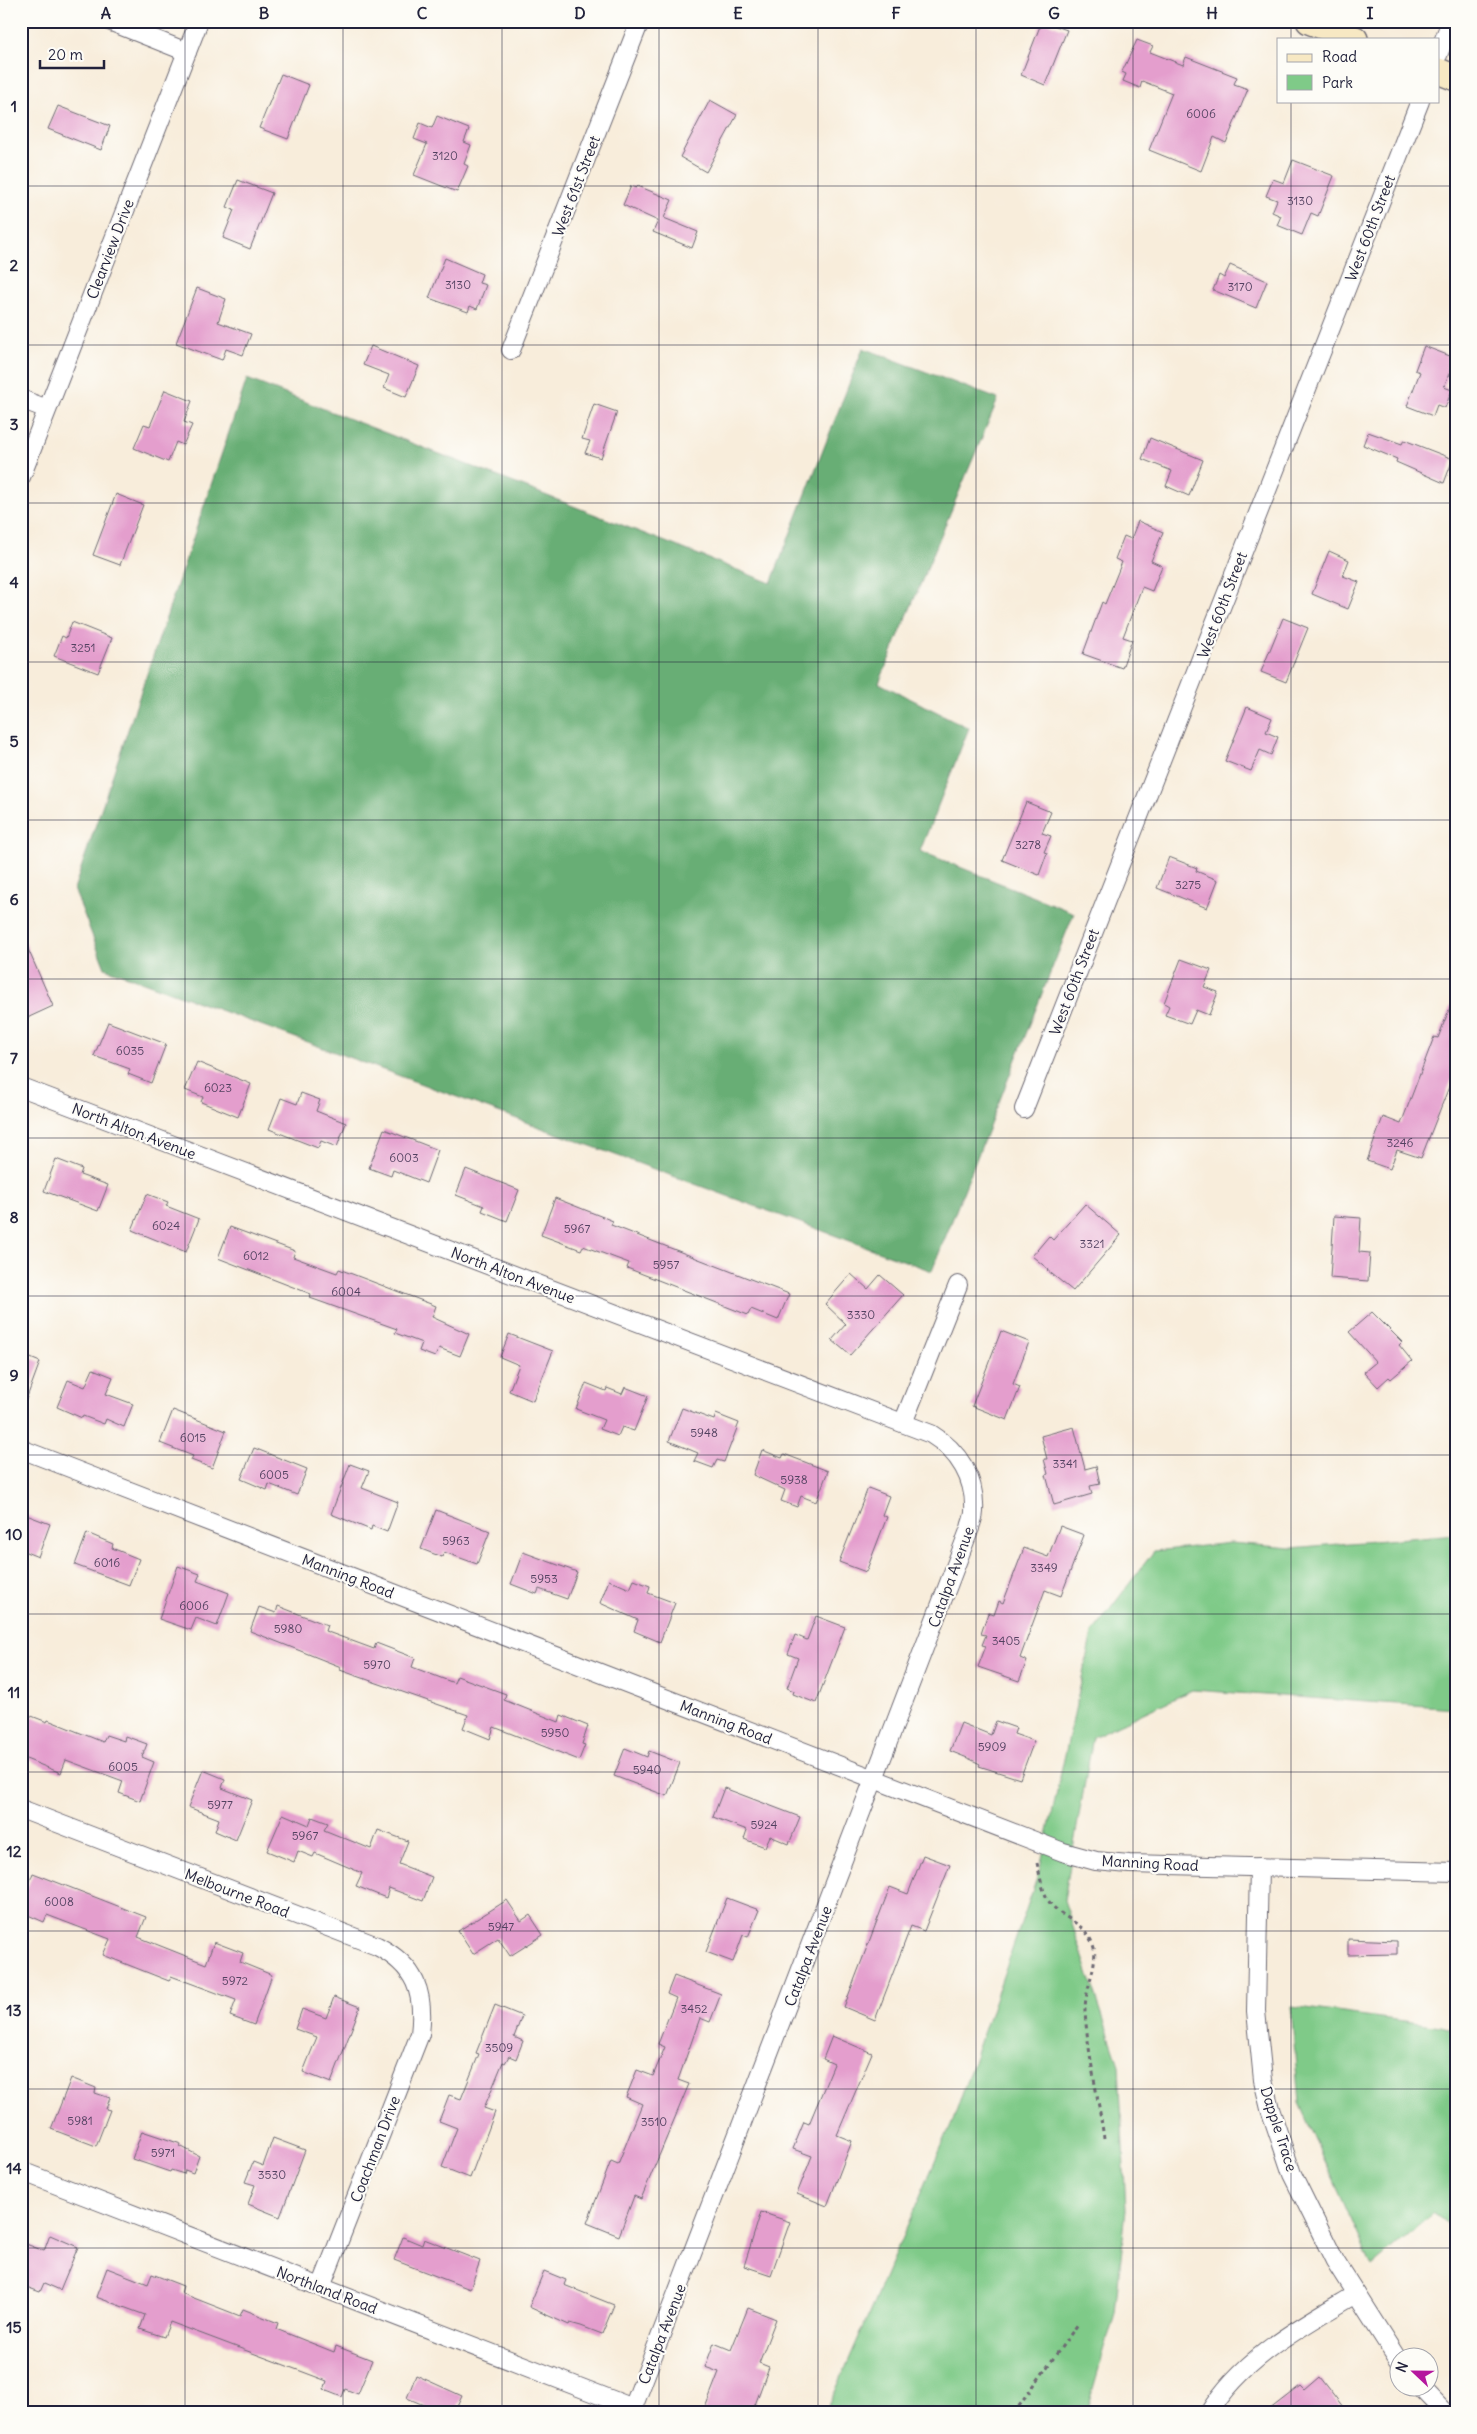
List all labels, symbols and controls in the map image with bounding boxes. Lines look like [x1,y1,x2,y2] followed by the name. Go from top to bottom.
[101,3,111,23] text: A
[259,3,270,23] text: B
[417,3,428,23] text: C
[574,3,586,23] text: D
[733,3,743,23] text: E
[891,3,901,23] text: F
[1048,3,1060,23] text: G
[1206,3,1218,23] text: H
[1367,3,1374,23] text: I
[40,38,104,70] scale bar
[1277,38,1440,102] legend
[48,45,83,64] text: 20 m
[1322,47,1357,66] text: Road
[1322,73,1353,92] text: Park
[11,96,17,116] text: 1
[1186,106,1216,121] house number: 6006
[548,133,604,239] street label: West 61st Street
[432,148,458,163] house number: 3120
[1341,172,1399,284] street label: West 60th Street
[1287,193,1313,208] house number: 3130
[82,196,138,302] street label: Clearview Drive
[10,255,19,275] text: 2
[445,277,471,292] house number: 3130
[1227,279,1253,294] house number: 3170
[9,414,19,434] text: 3
[1193,549,1251,661] street label: West 60th Street
[9,572,19,592] text: 4
[70,640,96,655] house number: 3251
[9,731,19,751] text: 5
[1015,837,1041,852] house number: 3278
[1175,877,1201,892] house number: 3275
[9,889,19,909] text: 6
[1045,926,1103,1038] street label: West 60th Street
[116,1043,144,1058] house number: 6035
[10,1048,18,1068] text: 7
[204,1080,232,1095] house number: 6023
[69,1099,199,1163] street label: North Alton Avenue
[1386,1135,1414,1150] house number: 3246
[389,1150,419,1165] house number: 6003
[9,1207,19,1227] text: 8
[152,1218,180,1233] house number: 6024
[564,1221,590,1236] house number: 5967
[1080,1236,1104,1251] house number: 3321
[448,1243,578,1307] street label: North Alton Avenue
[243,1248,269,1263] house number: 6012
[653,1257,679,1272] house number: 5957
[331,1284,361,1299] house number: 6004
[847,1307,875,1322] house number: 3330
[9,1365,19,1385] text: 9
[690,1425,718,1440] house number: 5948
[180,1430,206,1445] house number: 6015
[1052,1456,1078,1471] house number: 3341
[259,1467,289,1482] house number: 6005
[780,1472,808,1487] house number: 5938
[6,1524,22,1544] text: 10
[924,1524,978,1630] street label: Catalpa Avenue
[442,1533,470,1548] house number: 5963
[299,1550,397,1602] street label: Manning Road
[94,1555,120,1570] house number: 6016
[1030,1560,1058,1575] house number: 3349
[530,1571,558,1586] house number: 5953
[179,1598,209,1613] house number: 6006
[274,1621,302,1636] house number: 5980
[992,1633,1020,1648] house number: 3405
[363,1657,391,1672] house number: 5970
[8,1682,20,1702] text: 11
[677,1696,775,1748] street label: Manning Road
[541,1725,569,1740] house number: 5950
[978,1739,1006,1754] house number: 5909
[108,1759,138,1774] house number: 6005
[633,1762,661,1777] house number: 5940
[207,1797,233,1812] house number: 5977
[750,1817,778,1832] house number: 5924
[292,1828,318,1843] house number: 5967
[6,1841,22,1861] text: 12
[1101,1851,1199,1875] street label: Manning Road
[182,1864,292,1922] street label: Melbourne Road
[44,1894,74,1909] house number: 6008
[780,1903,836,2009] street label: Catalpa Avenue
[488,1919,514,1934] house number: 5947
[222,1973,249,1988] house number: 5972
[6,2000,22,2020] text: 13
[680,2001,708,2016] house number: 3452
[485,2040,513,2055] house number: 3509
[1256,2084,1302,2174] street label: Dapple Trace
[346,2093,404,2205] street label: Coachman Drive
[67,2113,93,2128] house number: 5981
[641,2114,667,2129] house number: 3510
[151,2145,175,2160] house number: 5971
[6,2158,22,2178] text: 14
[258,2167,286,2182] house number: 3530
[274,2262,380,2318] street label: Northland Road
[634,2281,690,2387] street label: Catalpa Avenue
[6,2317,22,2337] text: 15
[1390,2346,1440,2396] north arrow
[1392,2359,1412,2375] text: N

